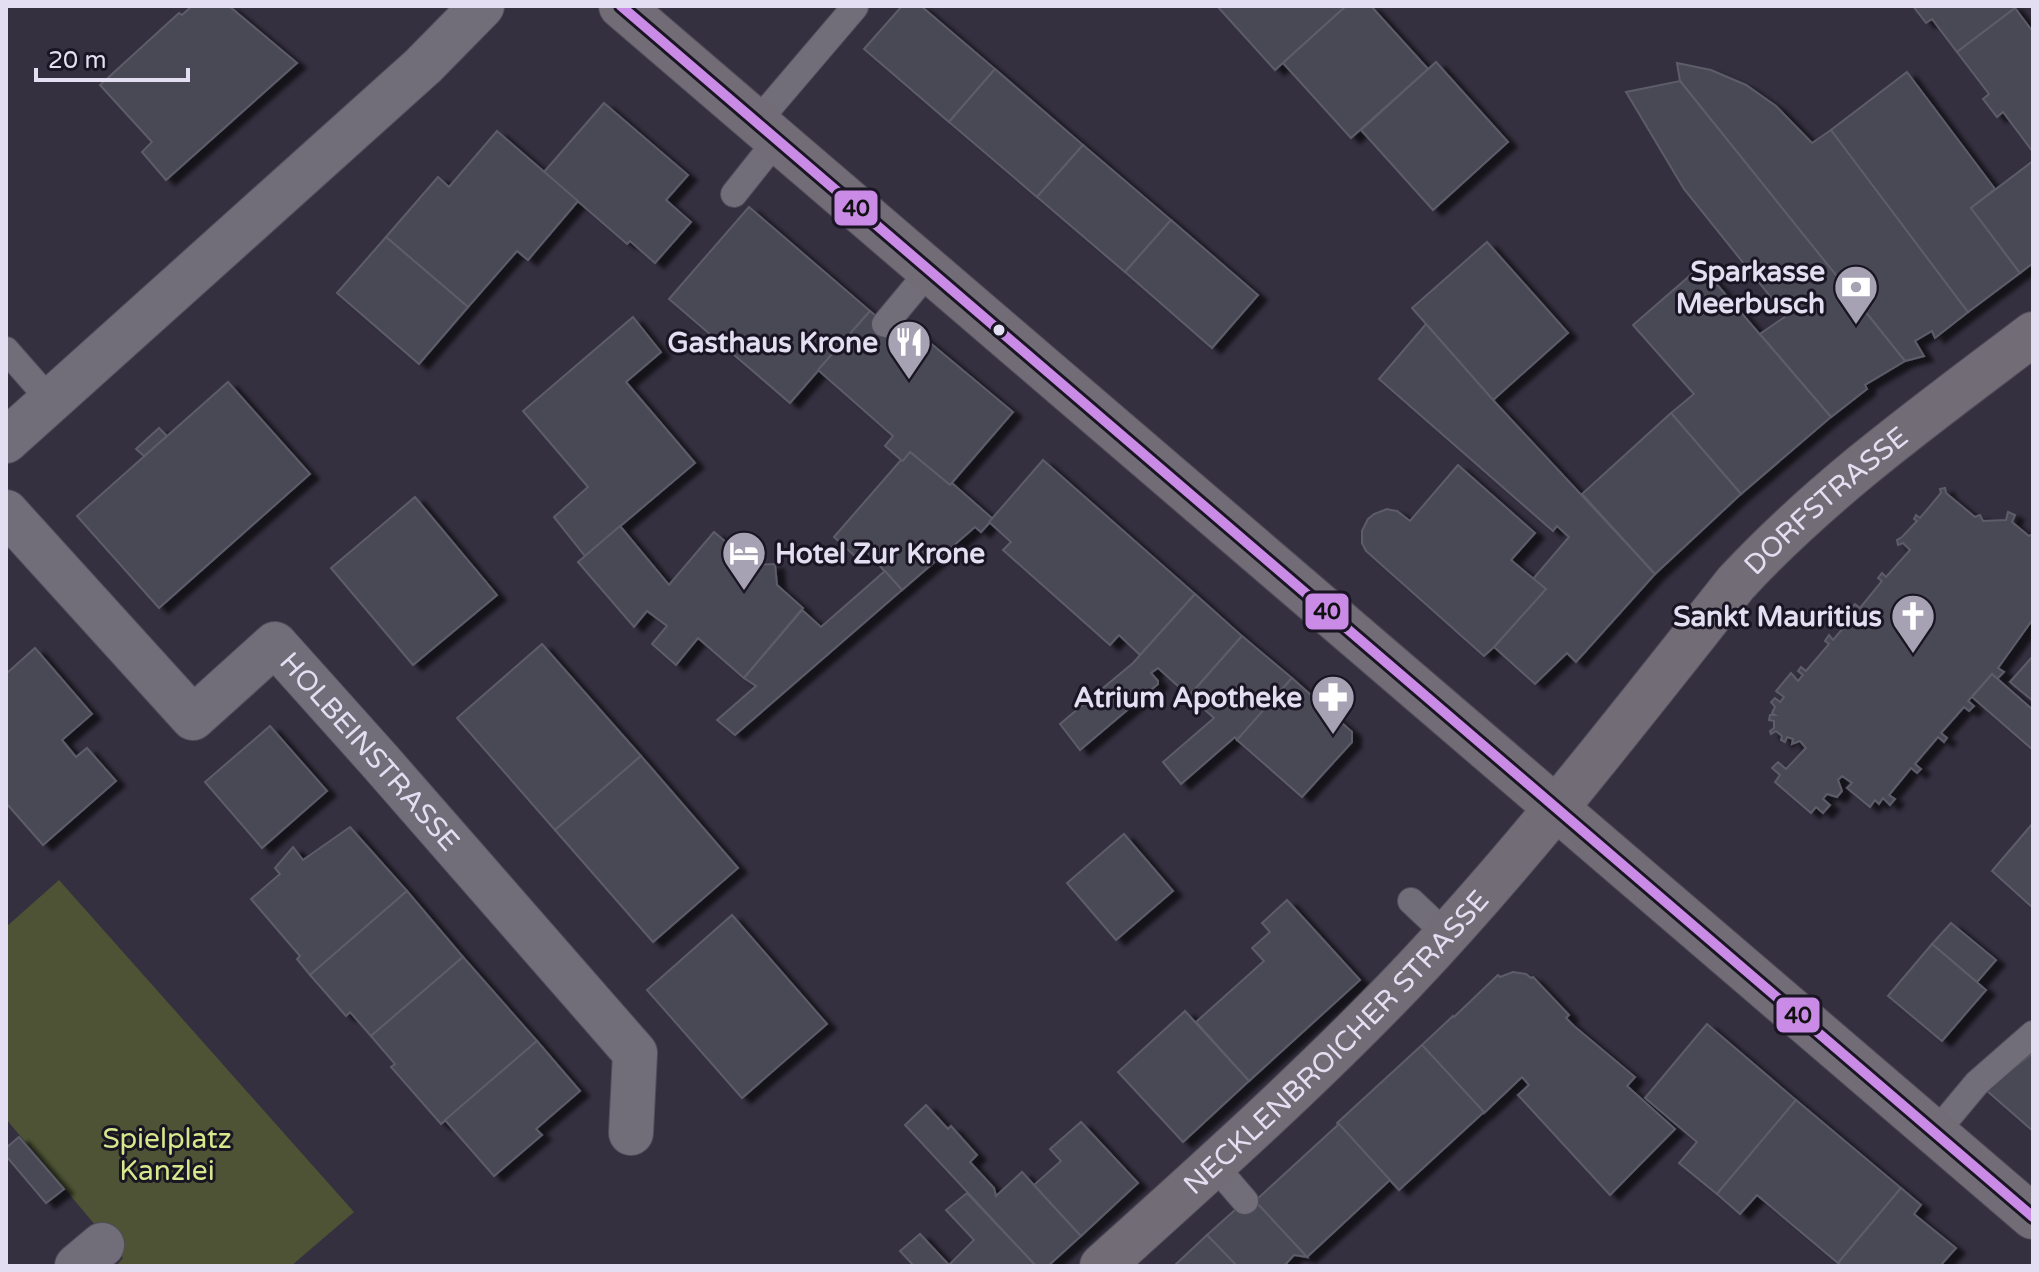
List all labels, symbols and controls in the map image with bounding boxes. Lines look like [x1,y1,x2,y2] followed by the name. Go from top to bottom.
[36,32,188,82] scale bar
[48,46,106,75] text: 20 m
[833,189,879,227] line badge: 40
[842,196,870,222] text: 40
[1676,255,1825,321] place label: Sparkasse Meerbusch
[1832,263,1880,326] bank icon: Sparkasse Meerbusch
[885,318,933,381] restaurant icon: Gasthaus Krone
[991,322,1007,338] unlabelled marker
[668,326,878,360] place label: Gasthaus Krone
[1737,420,1915,582] street label: DORFSTRASSE
[720,529,768,592] hotel icon: Hotel Zur Krone
[775,537,985,571] place label: Hotel Zur Krone
[1304,592,1350,631] line badge: 40
[1889,592,1937,655] church icon: Sankt Mauritius
[1313,599,1341,625] text: 40
[1673,600,1882,634] place label: Sankt Mauritius
[272,645,466,858] street label: HOLBEINSTRASSE
[1309,673,1357,736] pharmacy icon: Atrium Apotheke
[1074,681,1302,715] place label: Atrium Apotheke
[1177,884,1496,1202] street label: NECKLENBROICHER STRASSE
[1775,996,1821,1034] line badge: 40
[1784,1003,1812,1029] text: 40
[102,1122,232,1188] park label: Spielplatz Kanzlei

